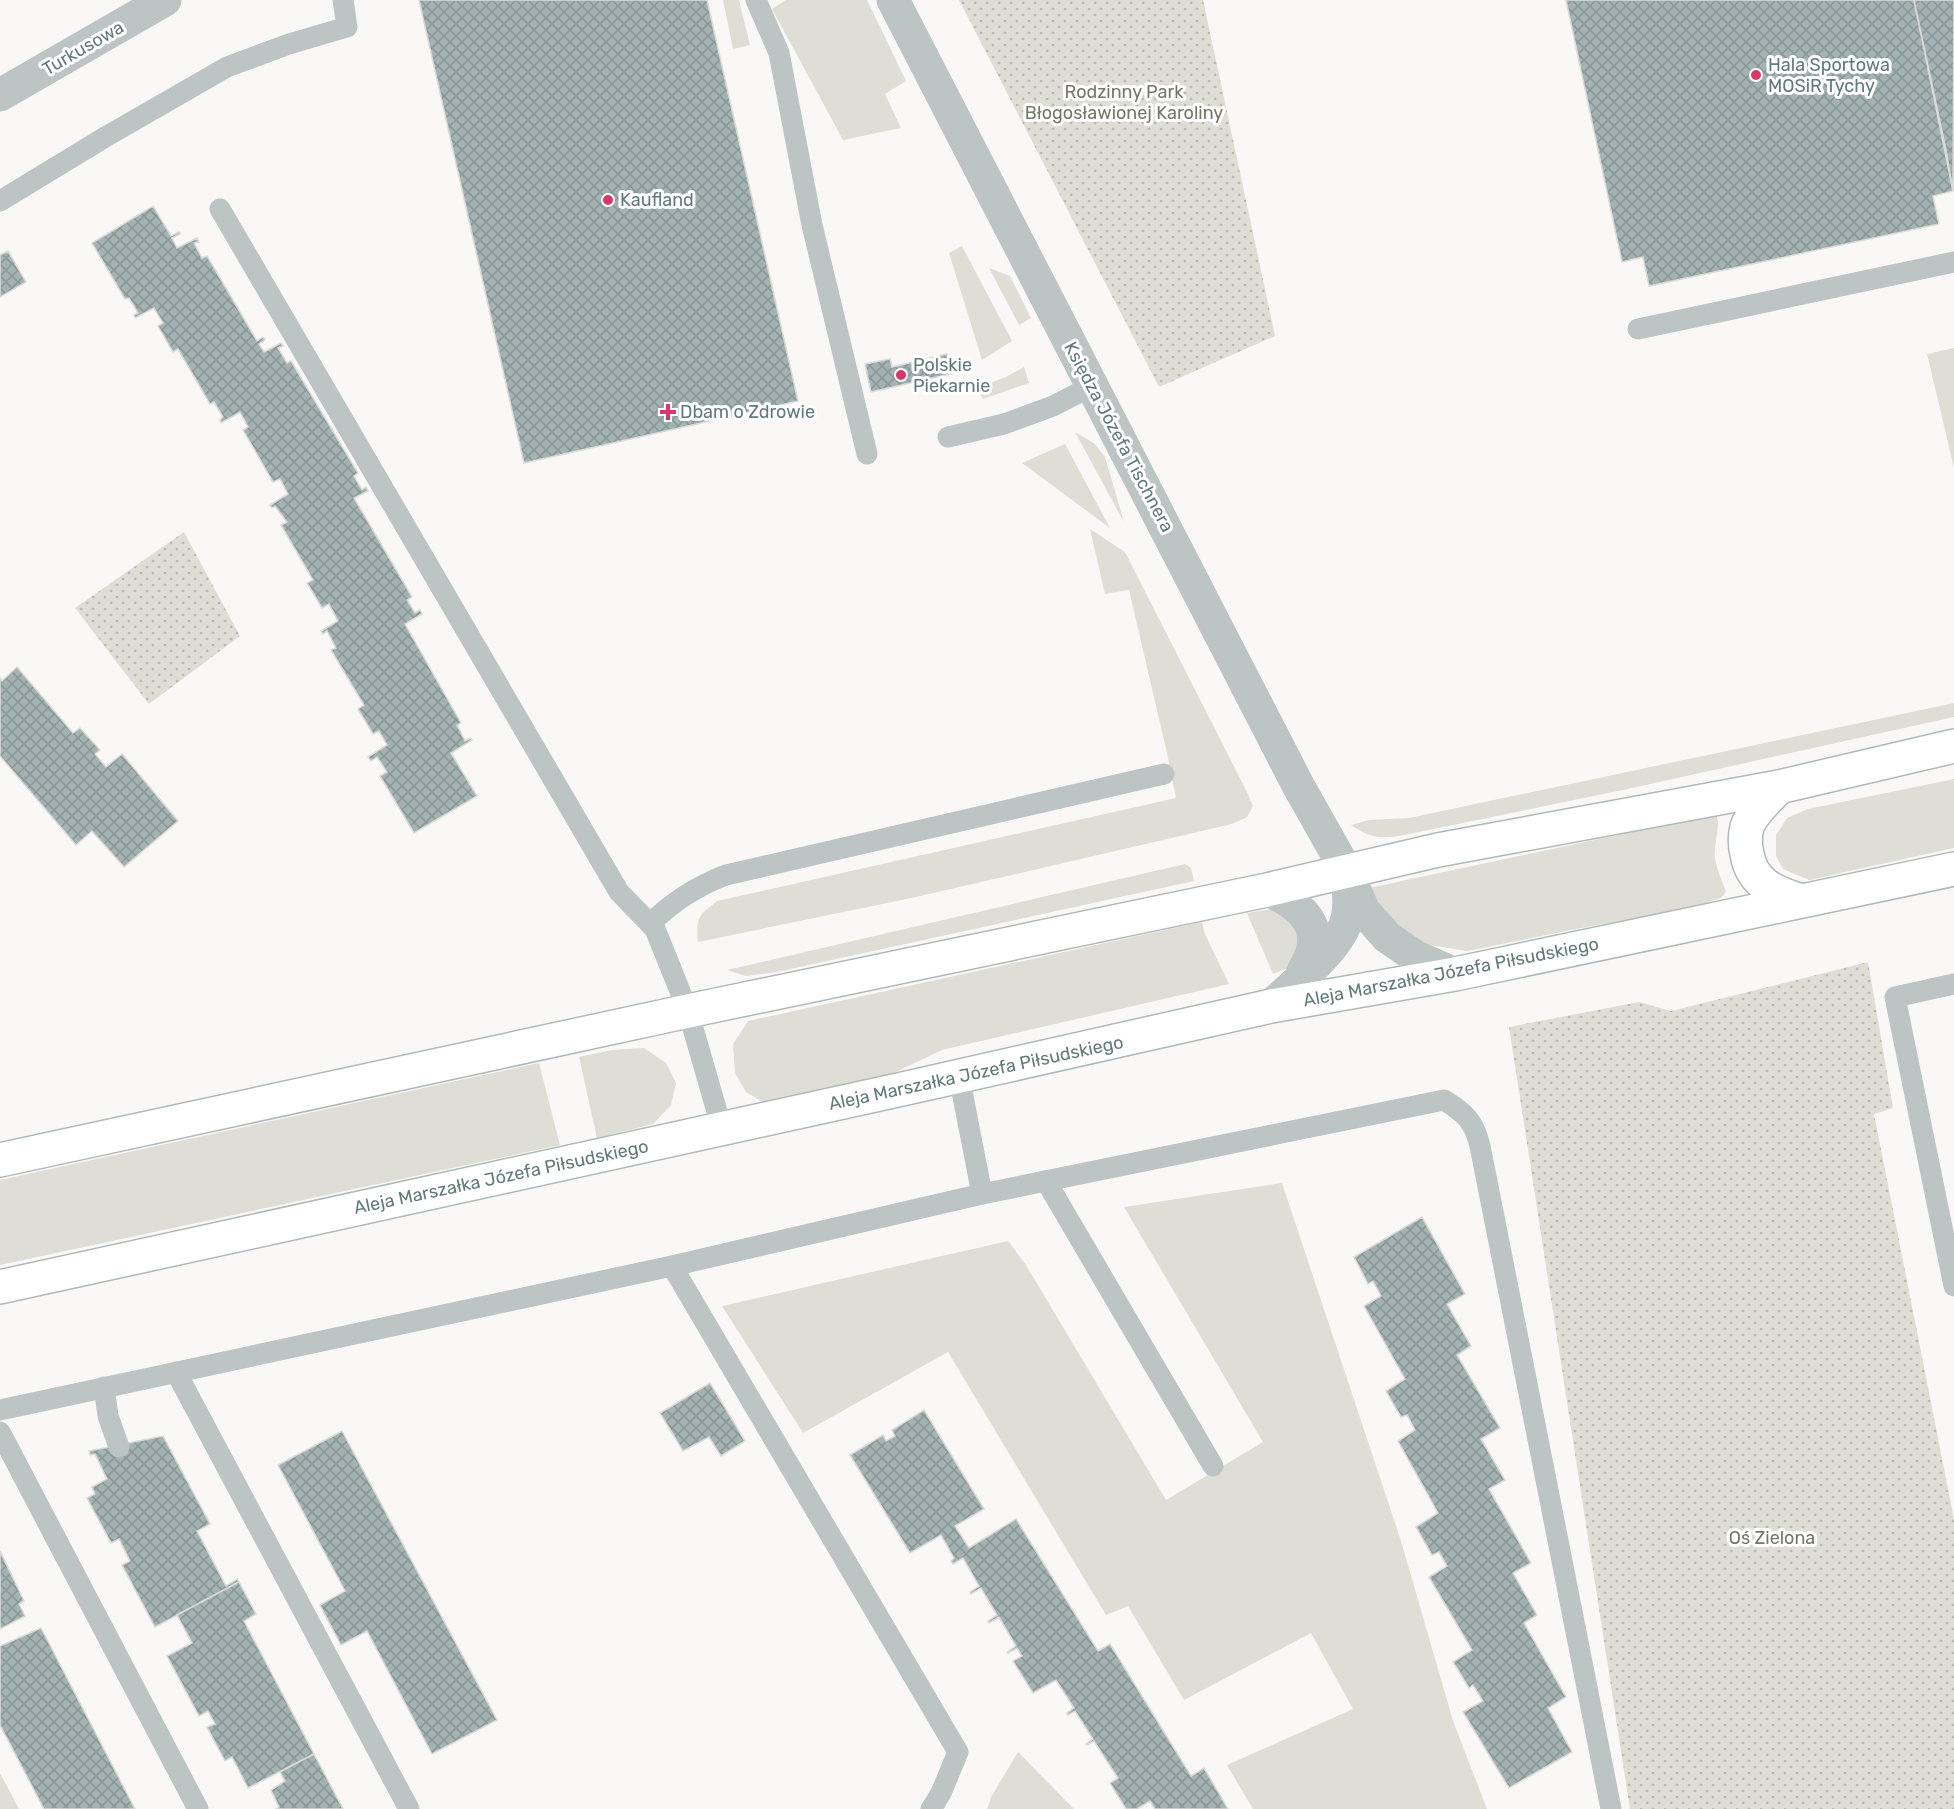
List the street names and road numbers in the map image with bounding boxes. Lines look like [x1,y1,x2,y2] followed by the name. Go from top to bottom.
[38,16,128,80] street label: Turkusowa
[1059,338,1179,536] street label: Księdza Józefa Tischnera
[1301,933,1601,1011] street label: Aleja Marszałka Józefa Piłsudskiego
[827,1031,1125,1115] street label: Aleja Marszałka Józefa Piłsudskiego
[352,1135,650,1219] street label: Aleja Marszałka Józefa Piłsudskiego

